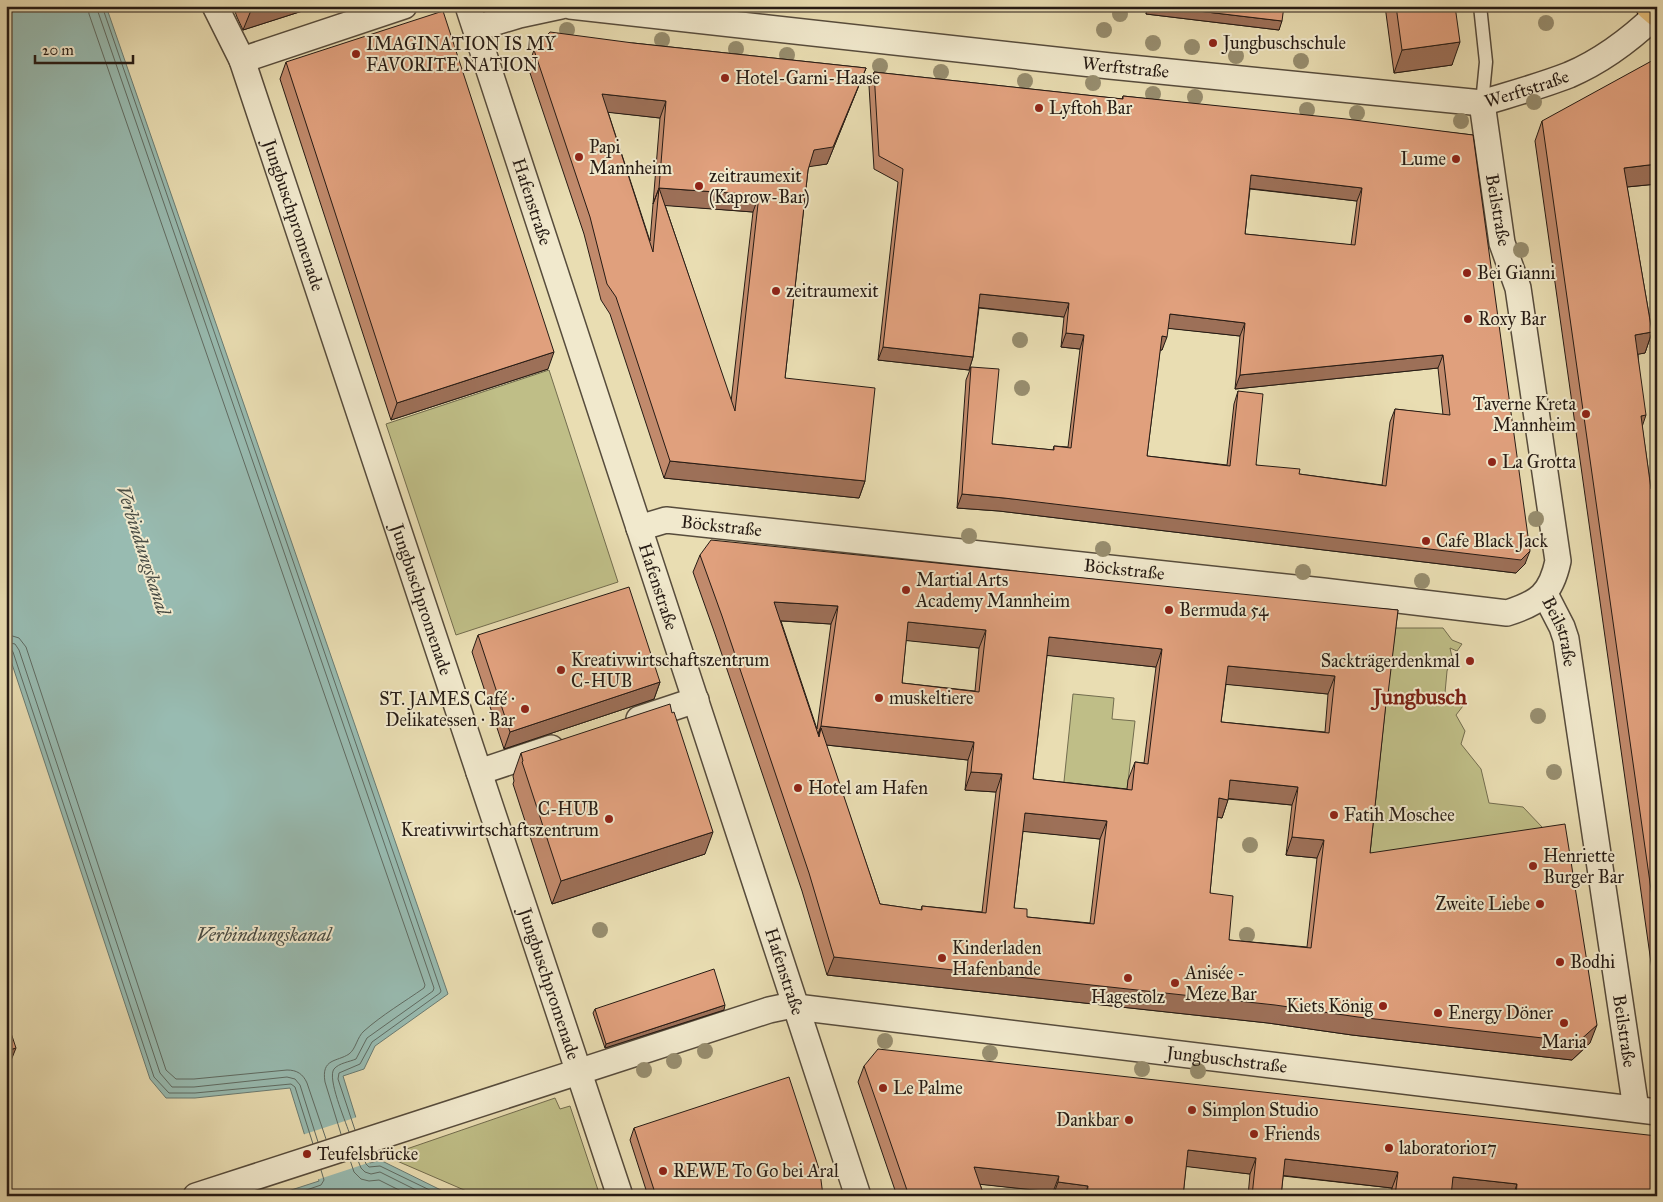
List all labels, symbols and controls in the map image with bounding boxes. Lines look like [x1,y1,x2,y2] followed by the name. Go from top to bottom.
[35,32,132,64] scale bar
[1221,32,1346,55] place label: Jungbuschschule
[366,33,557,76] place label: IMAGINATION IS MY FAVORITE NATION
[1207,37,1219,49] marker: Jungbuschschule
[42,41,74,59] text: 20 m
[350,48,362,60] marker: IMAGINATION IS MY FAVORITE NATION
[1081,52,1170,83] street label: Werftstraße
[1482,65,1572,113] street label: Werftstraße
[735,67,880,89] place label: Hotel-Garni-Haase
[719,72,731,84] marker: Hotel-Garni-Haase
[1049,97,1132,119] place label: Lyftoh Bar
[1033,102,1045,114] marker: Lyftoh Bar
[257,135,329,294] street label: Jungbuschpromenade
[589,136,672,179] place label: Papi Mannheim
[1401,148,1446,170] place label: Lume
[573,151,585,163] marker: Papi Mannheim
[1450,153,1462,165] marker: Lume
[508,155,557,248] street label: Hafenstraße
[709,165,810,209] place label: zeitraumexit (Kaprow-Bar)
[1481,172,1515,248] street label: Beilstraße
[693,180,705,192] marker: zeitraumexit (Kaprow-Bar)
[1477,262,1555,284] place label: Bei Gianni
[1461,267,1473,279] marker: Bei Gianni
[786,280,879,302] place label: zeitraumexit
[770,285,782,297] marker: zeitraumexit
[1478,308,1546,330] place label: Roxy Bar
[1462,313,1474,325] marker: Roxy Bar
[1473,393,1576,436] place label: Taverne Kreta Mannheim
[1580,408,1592,420] marker: Taverne Kreta Mannheim
[1502,451,1577,473] place label: La Grotta
[1486,456,1498,468] marker: La Grotta
[112,483,176,620] water label: Verbindungskanal
[680,511,763,541] street label: Böckstraße
[385,519,457,678] street label: Jungbuschpromenade
[1436,530,1548,553] place label: Cafe Black Jack
[1420,535,1432,547] marker: Cafe Black Jack
[634,540,683,633] street label: Hafenstraße
[1083,554,1166,585] street label: Böckstraße
[915,569,1070,612] place label: Martial Arts Academy Mannheim
[900,584,912,596] marker: Martial Arts Academy Mannheim
[1537,593,1581,668] street label: Beilstraße
[1179,599,1269,621] place label: Bermuda 54
[1163,604,1175,616] marker: Bermuda 54
[571,649,769,692] place label: Kreativwirtschaftszentrum C-HUB
[1321,650,1460,673] place label: Sackträgerdenkmal
[1464,655,1476,667] marker: Sackträgerdenkmal
[555,664,567,676] marker: Kreativwirtschaftszentrum C-HUB
[1370,683,1468,711] district label: Jungbusch
[889,687,973,709] place label: muskeltiere
[379,688,515,731] place label: ST. JAMES Café · Delikatessen · Bar
[873,692,885,704] marker: muskeltiere
[519,703,531,715] marker: ST. JAMES Café · Delikatessen · Bar
[808,777,928,799] place label: Hotel am Hafen
[792,782,804,794] marker: Hotel am Hafen
[401,798,599,841] place label: C-HUB Kreativwirtschaftszentrum
[1344,804,1455,826] place label: Fatih Moschee
[1328,809,1340,821] marker: Fatih Moschee
[603,813,615,825] marker: C-HUB Kreativwirtschaftszentrum
[1543,845,1624,889] place label: Henriette Burger Bar
[1527,860,1539,872] marker: Henriette Burger Bar
[1435,893,1530,915] place label: Zweite Liebe
[1534,898,1546,910] marker: Zweite Liebe
[512,903,585,1062] street label: Jungbuschpromenade
[197,923,333,946] water label: Verbindungskanal
[760,925,809,1018] street label: Hafenstraße
[952,937,1042,980] place label: Kinderladen Hafenbande
[1570,951,1615,973] place label: Bodhi
[936,952,948,964] marker: Kinderladen Hafenbande
[1554,956,1566,968] marker: Bodhi
[1184,962,1257,1005] place label: Anisée - Meze Bar
[1122,972,1134,984] marker: Hagestolz
[1169,977,1181,989] marker: Anisée - Meze Bar
[1091,986,1165,1009] place label: Hagestolz
[1608,993,1641,1069] street label: Beilstraße
[1286,995,1374,1018] place label: Kiets König
[1377,1000,1389,1012] marker: Kiets König
[1448,1002,1553,1025] place label: Energy Döner
[1432,1007,1444,1019] marker: Energy Döner
[1558,1017,1570,1029] marker: Maria
[1541,1031,1587,1053] place label: Maria
[1163,1041,1288,1078] street label: Jungbuschstraße
[893,1077,963,1099] place label: Le Palme
[877,1082,889,1094] marker: Le Palme
[1202,1099,1318,1121] place label: Simplon Studio
[1186,1104,1198,1116] marker: Simplon Studio
[1056,1109,1119,1131] place label: Dankbar
[1123,1114,1135,1126] marker: Dankbar
[1264,1123,1320,1145] place label: Friends
[1248,1128,1260,1140] marker: Friends
[1399,1137,1497,1159] place label: laboratorio17
[1383,1142,1395,1154] marker: laboratorio17
[317,1143,418,1165] place label: Teufelsbrücke
[301,1148,313,1160] marker: Teufelsbrücke
[673,1160,839,1182] place label: REWE To Go bei Aral
[657,1165,669,1177] marker: REWE To Go bei Aral

